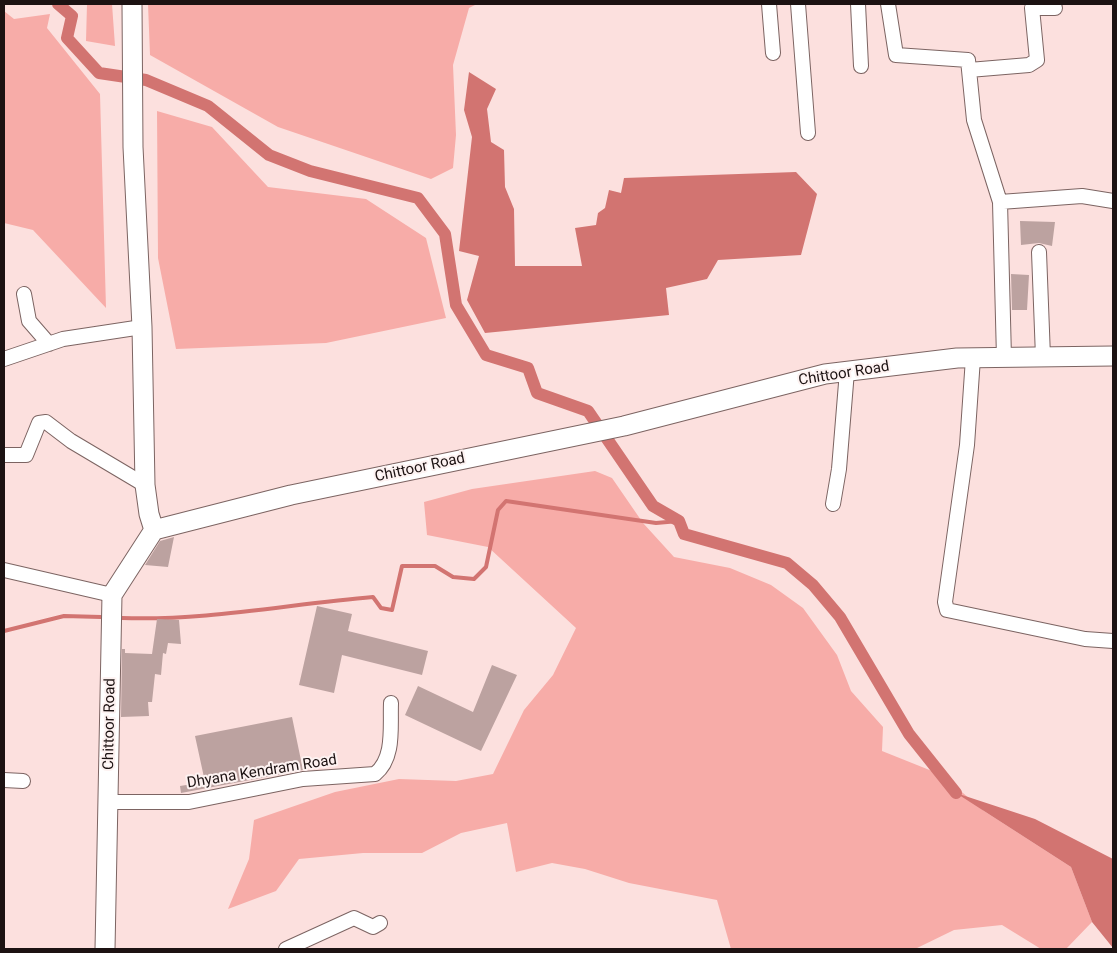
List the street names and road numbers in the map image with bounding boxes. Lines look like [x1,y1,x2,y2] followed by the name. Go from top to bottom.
[797,358,891,390] street label: Chittoor Road
[373,450,467,486] street label: Chittoor Road
[100,678,120,770] street label: Chittoor Road
[186,751,338,793] street label: Dhyana Kendram Road

